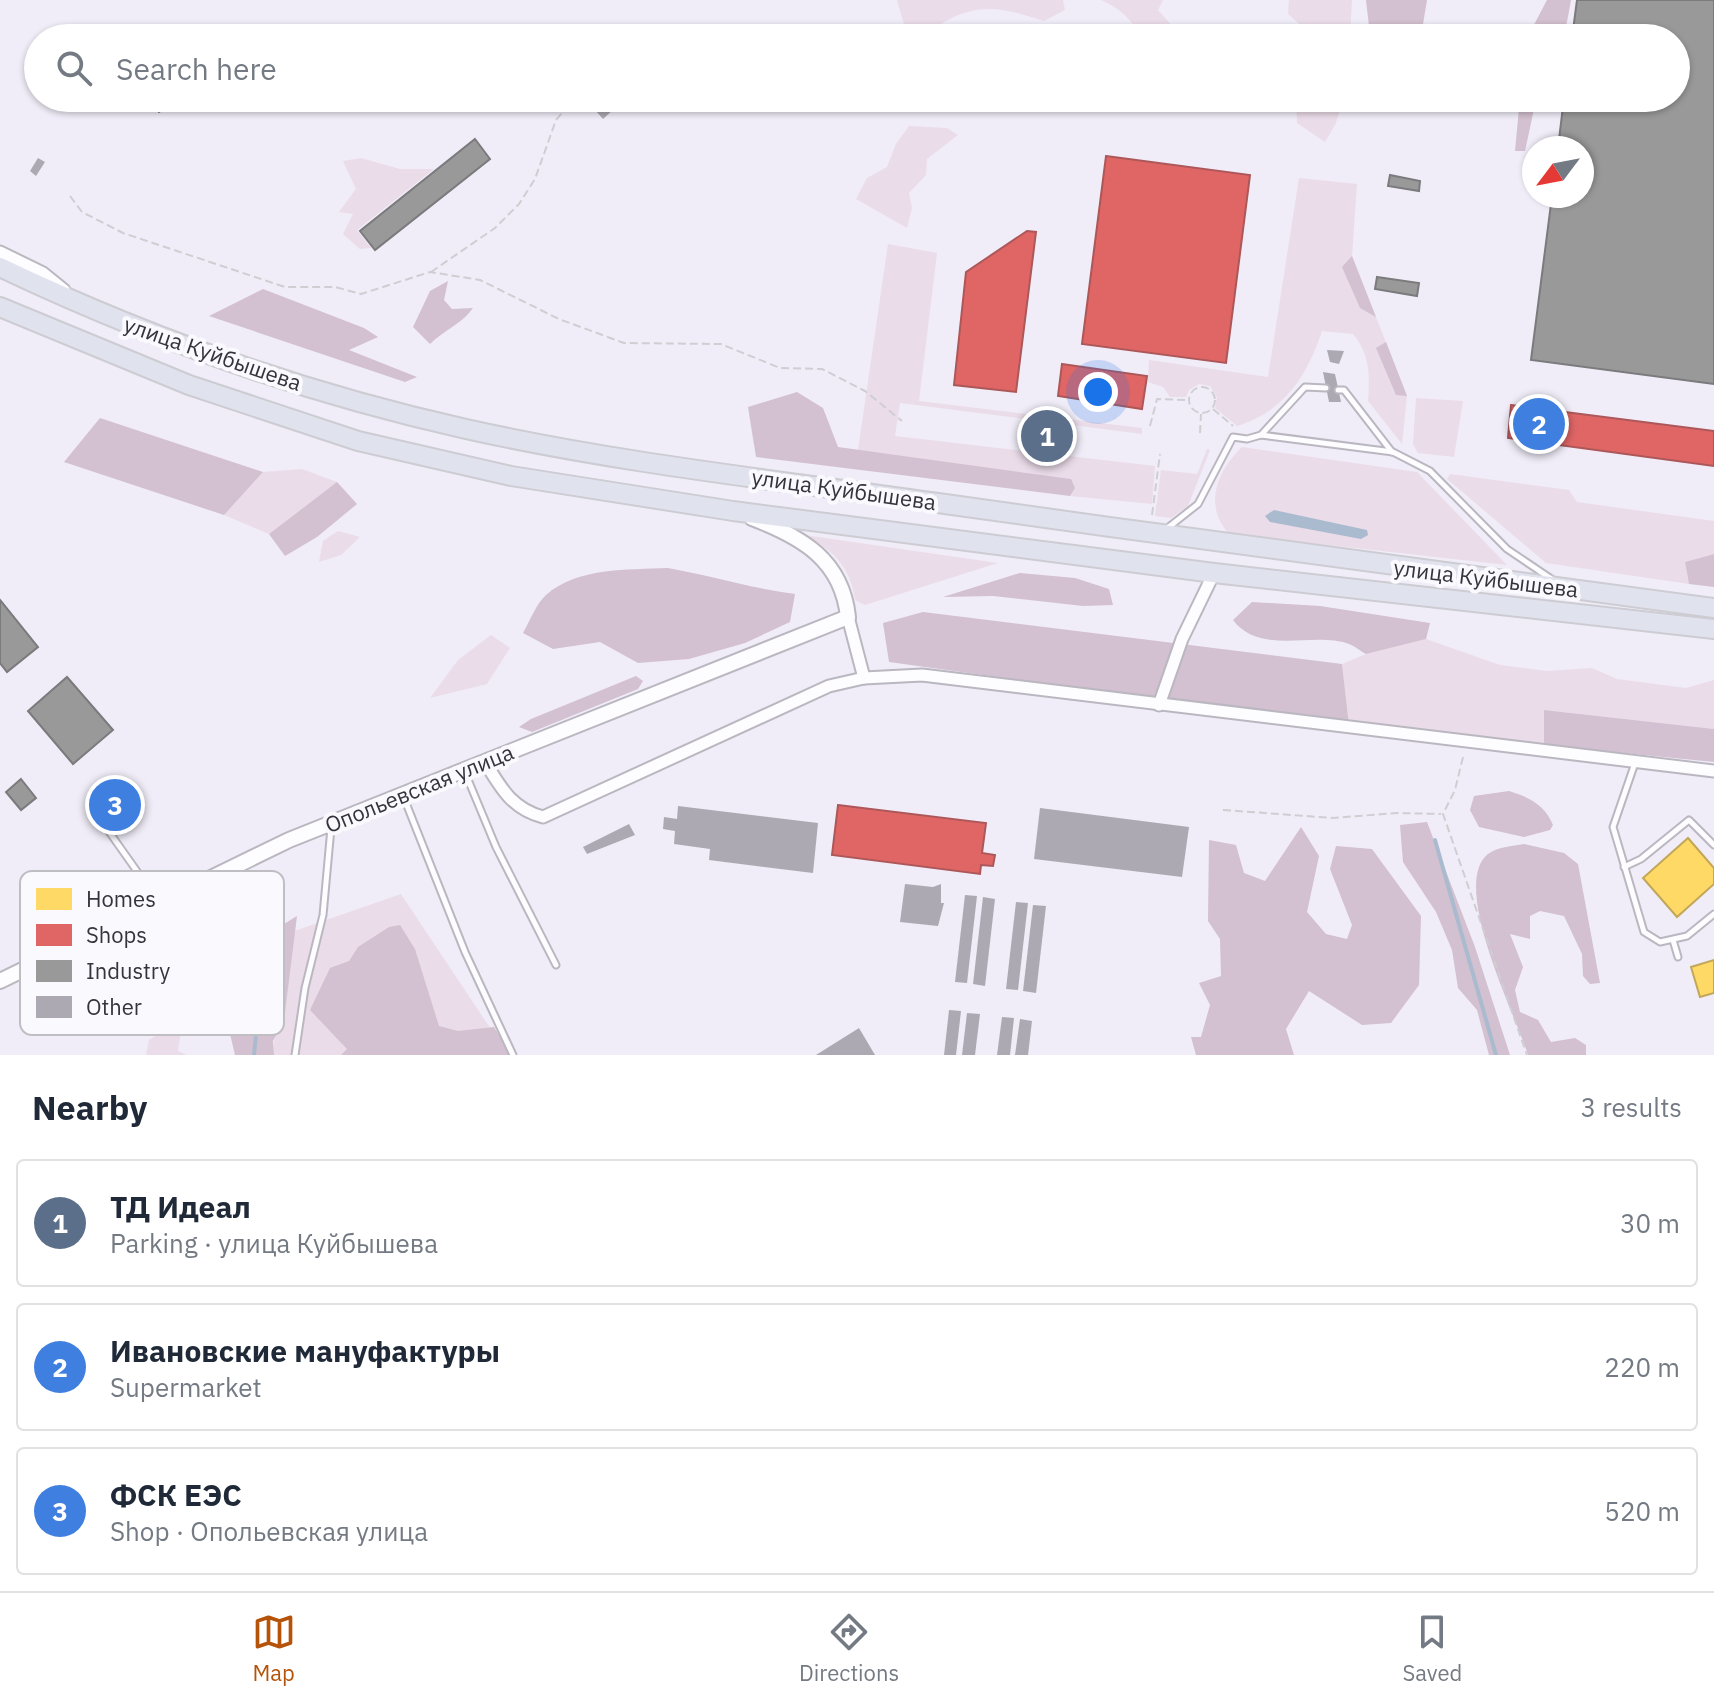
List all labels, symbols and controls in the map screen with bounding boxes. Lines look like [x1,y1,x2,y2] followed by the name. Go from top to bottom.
[24,24,1690,112] search box
[52,46,96,90] icon: search
[116,49,277,88] text: Search here
[1522,136,1594,208] north arrow
[120,309,306,397] street label: улица Куйбышева
[1078,372,1118,412] your location
[1513,394,1565,454] pin: 2
[1021,406,1073,466] pin: 1
[750,462,938,516] street label: улица Куйбышева
[1392,552,1580,604] street label: улица Куйбышева
[320,737,518,839] street label: Опольевская улица
[89,775,141,835] pin: 3
[20,871,284,1035] legend
[86,884,156,913] text: Homes
[86,920,147,949] text: Shops
[86,956,170,985] text: Industry
[86,992,142,1021] text: Other
[32,1085,147,1129] text: Nearby
[1580,1090,1682,1124] text: 3 results
[110,1187,251,1226] text: ТД Идеал
[52,1206,68,1240] text: 1
[1620,1206,1680,1240] text: 30 m
[110,1226,438,1260] text: Parking · улица Куйбышева
[110,1331,500,1370] text: Ивановские мануфактуры
[52,1350,68,1384] text: 2
[1604,1350,1680,1384] text: 220 m
[110,1370,262,1404] text: Supermarket
[110,1475,242,1514] text: ФСК ЕЭС
[52,1494,68,1528] text: 3
[1604,1494,1680,1528] text: 520 m
[110,1514,428,1548] text: Shop · Опольевская улица
[252,1610,296,1687] tab: Map
[799,1610,899,1687] tab: Directions
[1402,1610,1462,1687] tab: Saved

